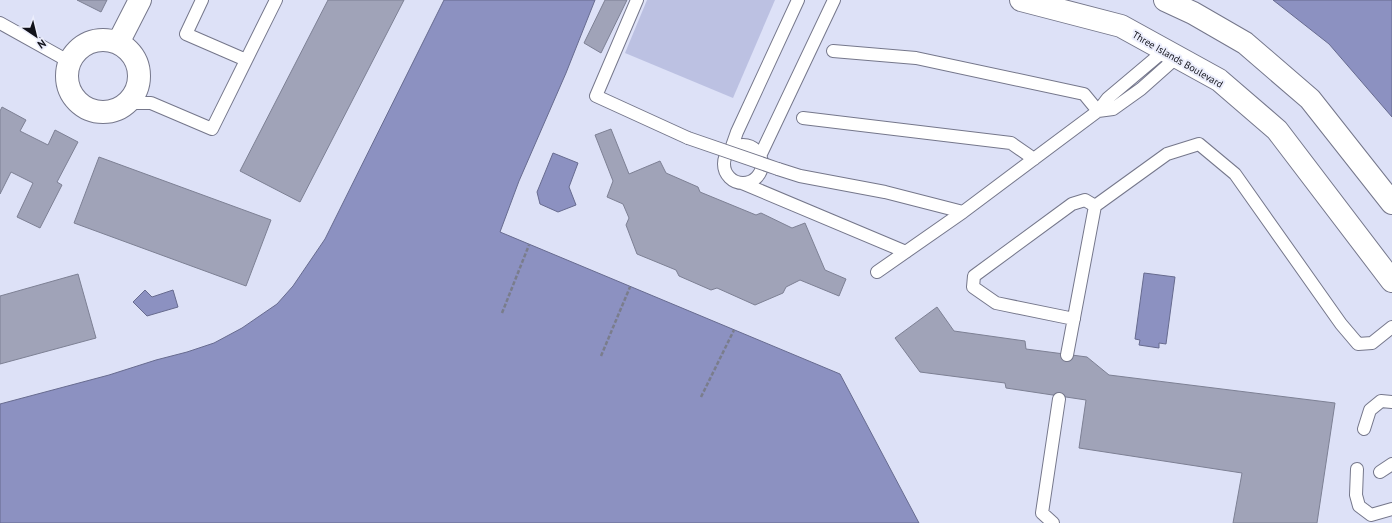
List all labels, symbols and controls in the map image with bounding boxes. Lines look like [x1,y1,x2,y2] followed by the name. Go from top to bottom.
[16,16,56,56] north arrow
[1130,28,1226,91] street label: Three Islands Boulevard
[35,36,49,52] text: N

